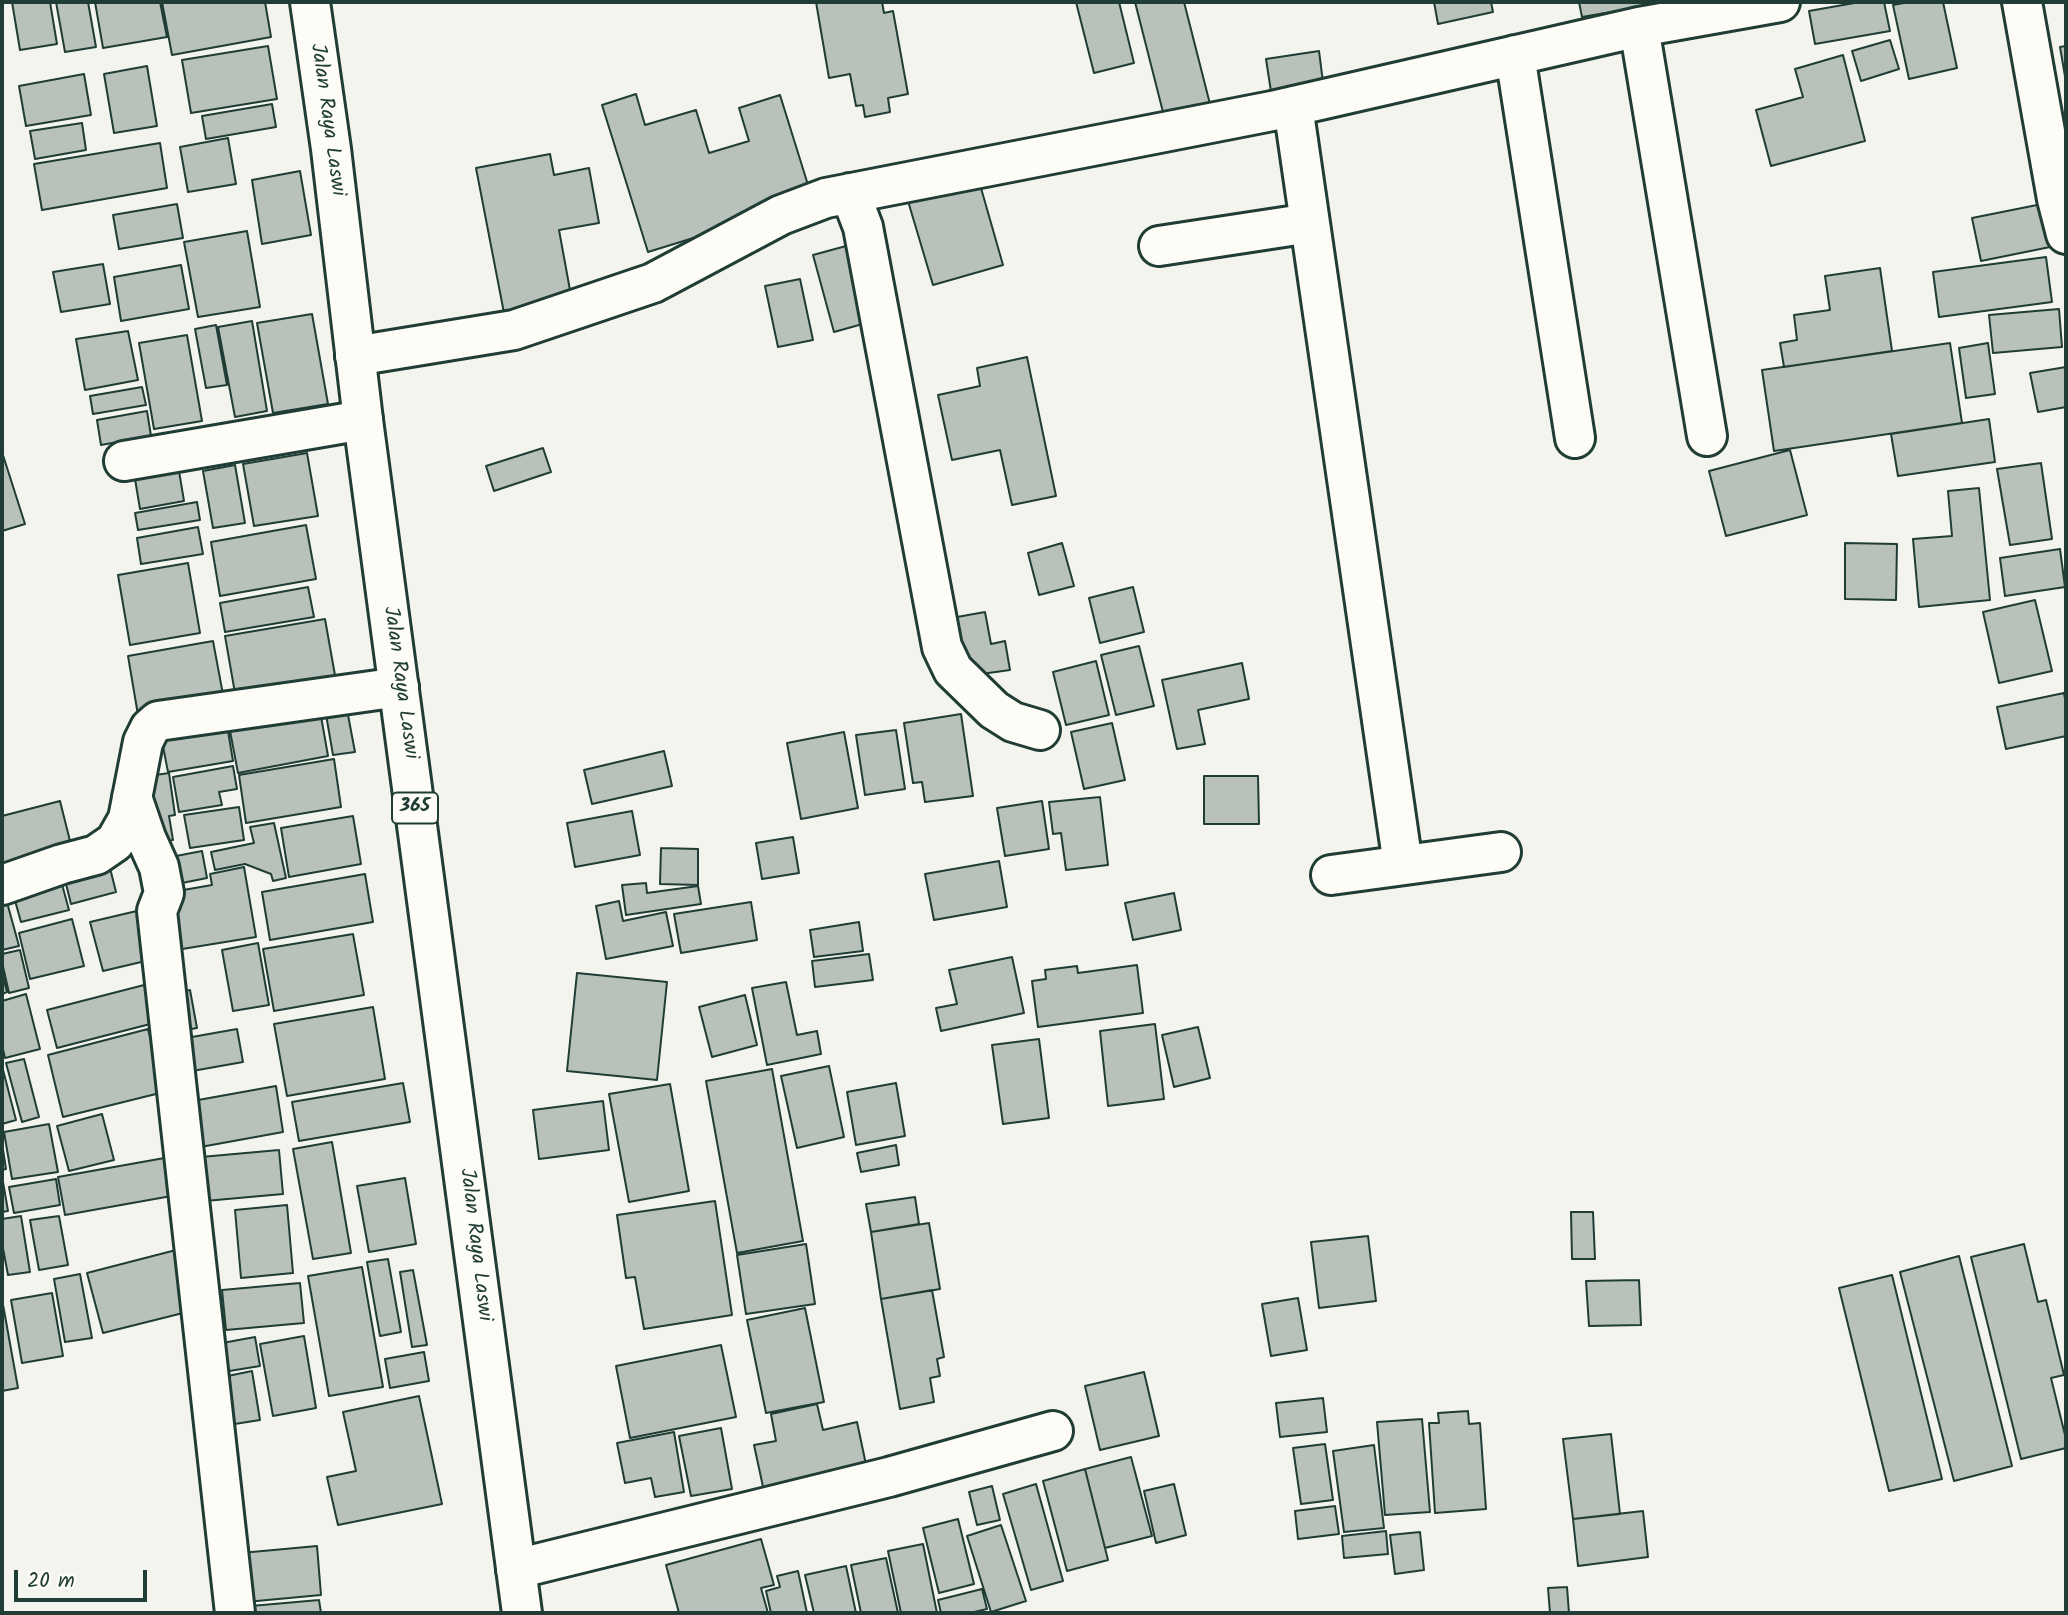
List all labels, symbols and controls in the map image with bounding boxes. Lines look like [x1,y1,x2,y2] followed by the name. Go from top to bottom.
[303,42,349,198] street label: Jalan Raya Laswi
[376,605,422,761] street label: Jalan Raya Laswi
[392,792,438,824] road number: 365
[452,1167,496,1323] street label: Jalan Raya Laswi
[18,1556,150,1600] scale bar
[27,1565,75,1598] text: 20 m

